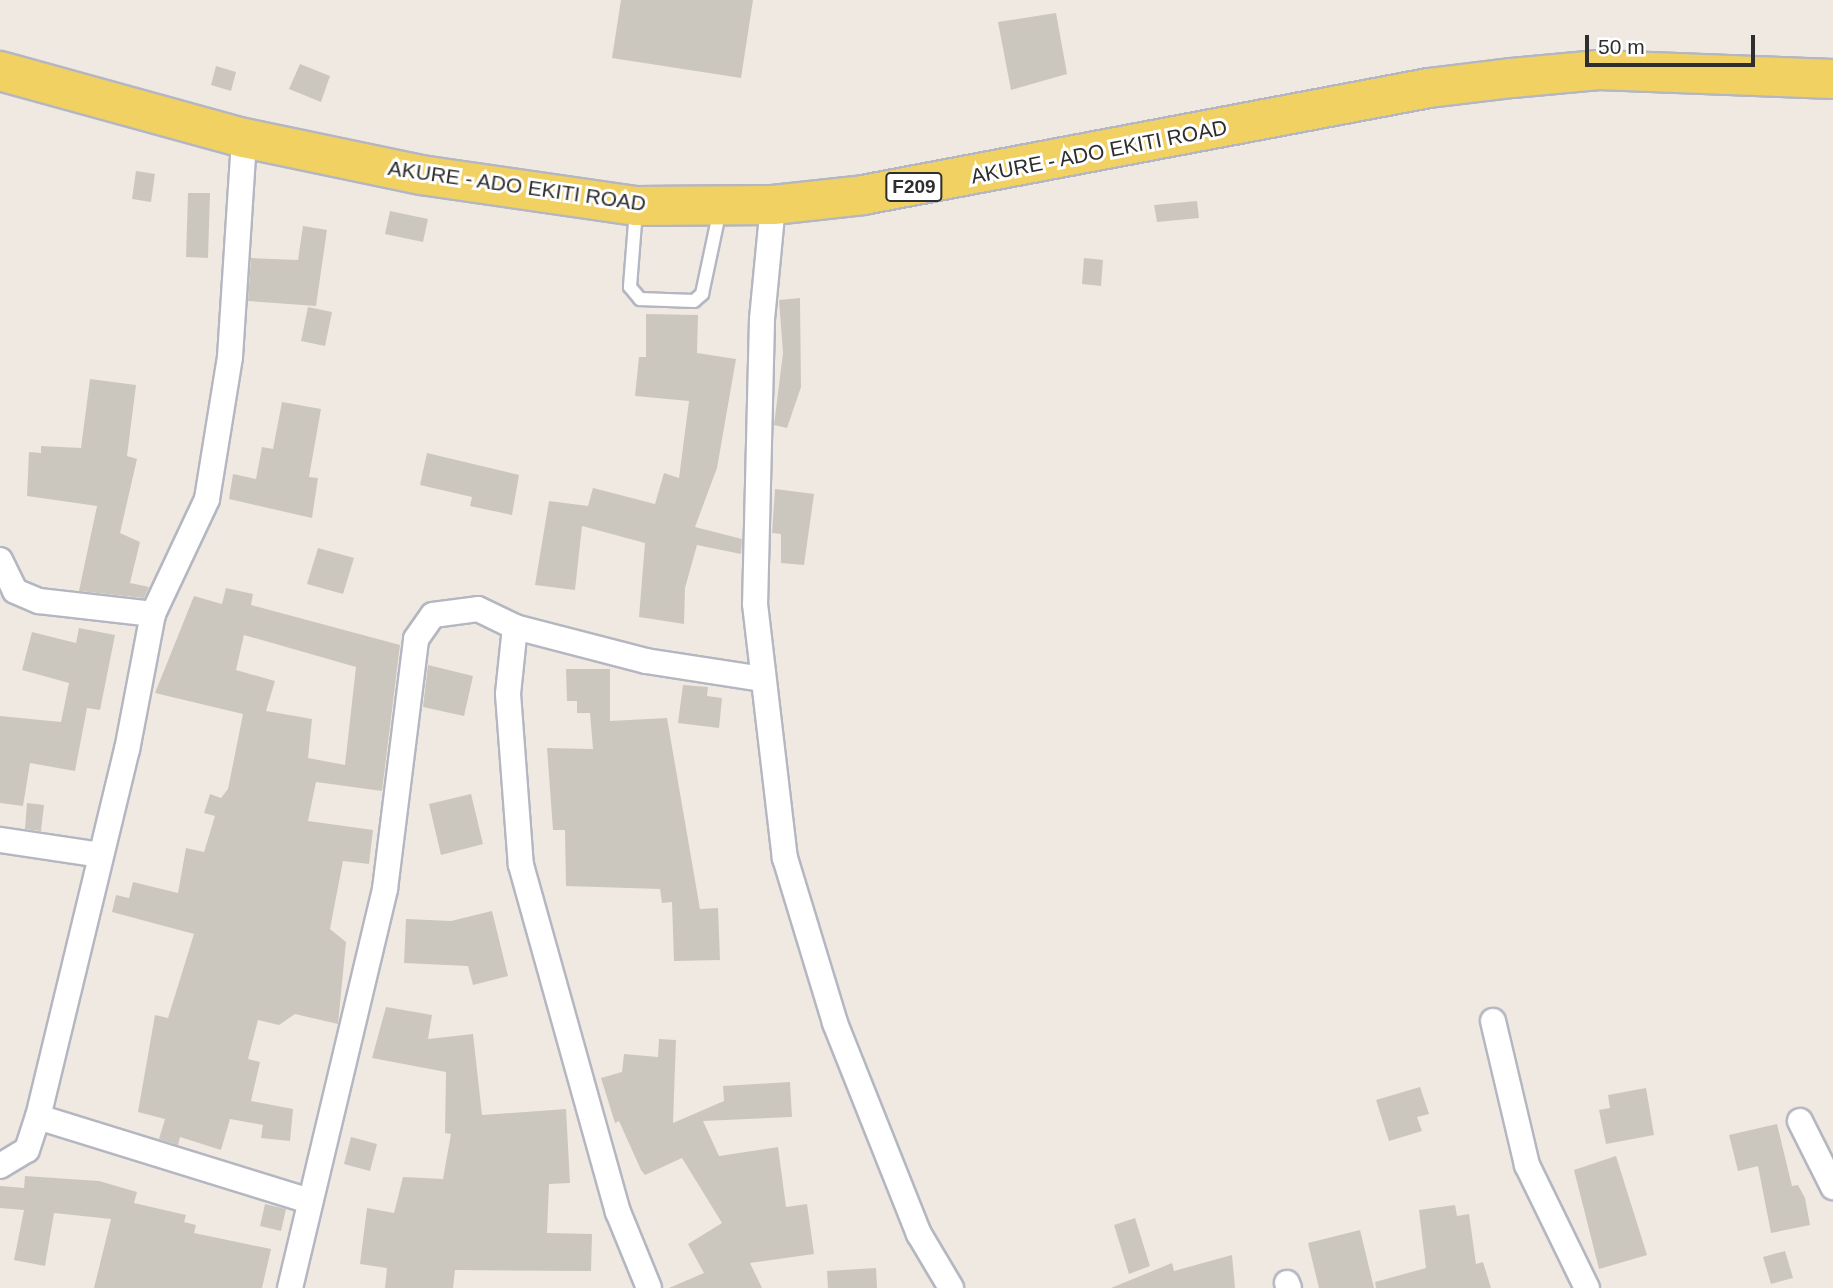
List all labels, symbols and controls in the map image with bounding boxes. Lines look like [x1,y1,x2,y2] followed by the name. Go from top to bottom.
[1588,21,1758,65] scale bar
[1598,35,1645,58] text: 50 m
[968,115,1230,189] street label: AKURE - ADO EKITI ROAD
[386,155,648,217] street label: AKURE - ADO EKITI ROAD
[884,172,944,202] road number: F209

